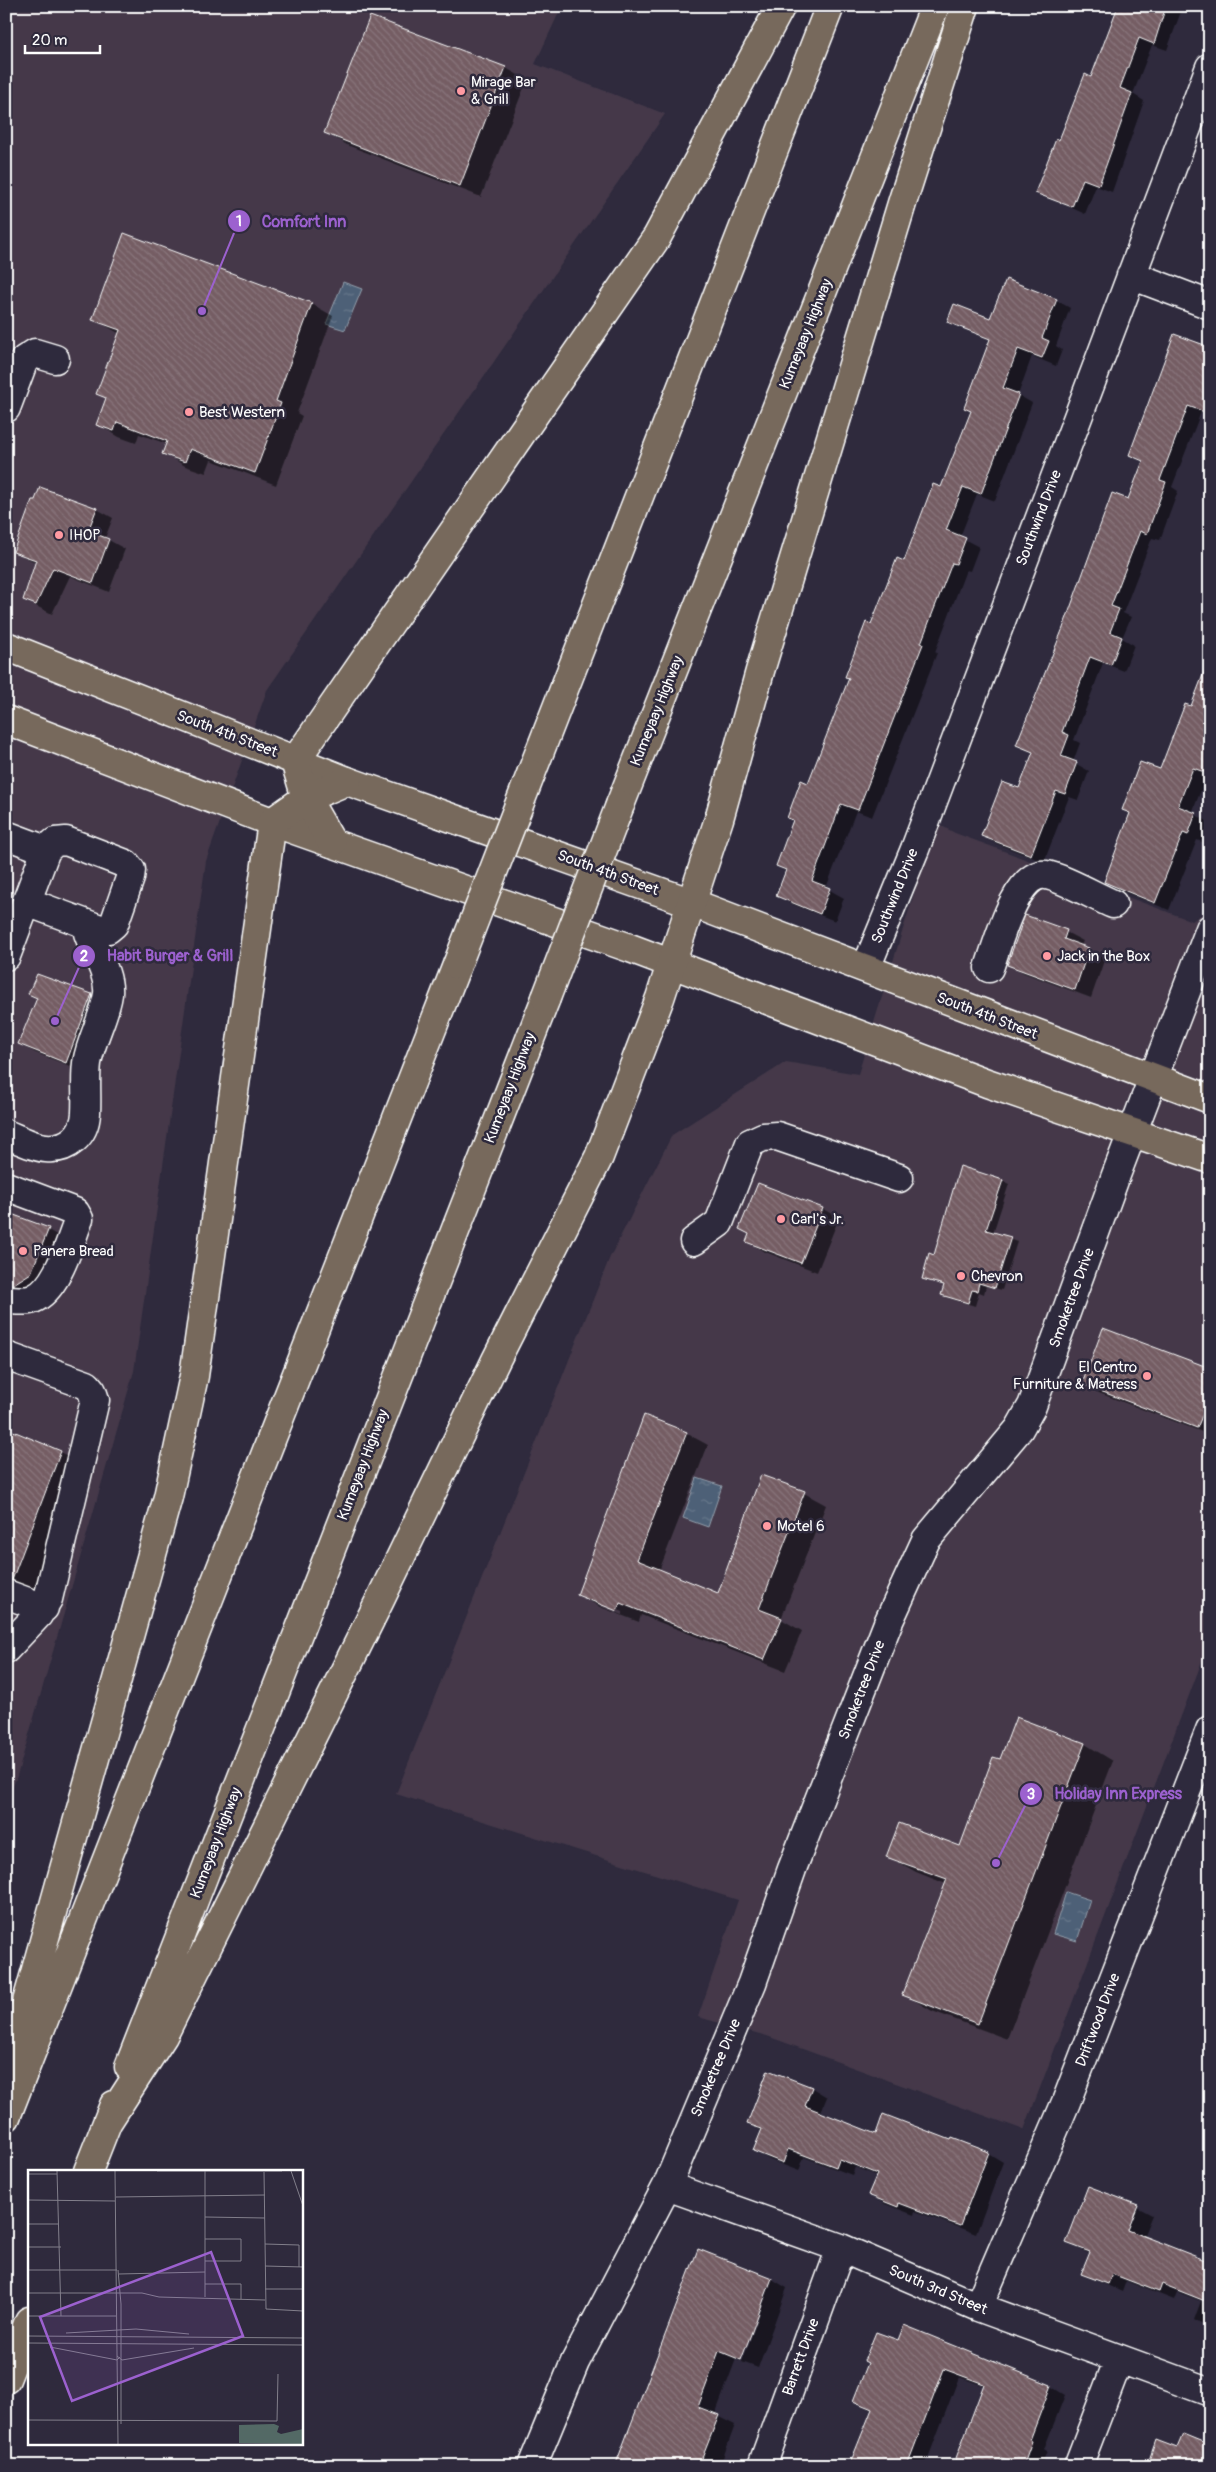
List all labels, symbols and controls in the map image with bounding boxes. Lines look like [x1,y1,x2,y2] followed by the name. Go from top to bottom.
[25,22,100,54] scale bar
[32,31,67,50] text: 20 m
[471,73,536,109] place label: Mirage Bar & Grill
[455,85,467,97] marker: Mirage Bar & Grill
[226,206,356,237] callout: Comfort Inn
[236,212,242,231] text: 1
[262,212,346,232] text: Comfort Inn
[775,276,837,392] street label: Kumeyaay Highway
[199,403,285,422] place label: Best Western
[183,406,195,418] marker: Best Western
[1012,467,1066,569] street label: Southwind Drive
[69,526,101,545] place label: IHOP
[53,529,65,541] marker: IHOP
[626,653,688,769] street label: Kumeyaay Highway
[174,706,281,762] street label: South 4th Street
[867,845,923,946] street label: Southwind Drive
[555,846,662,900] street label: South 4th Street
[72,940,243,971] callout: Habit Burger & Grill
[107,946,233,966] text: Habit Burger & Grill
[80,947,88,966] text: 2
[1057,947,1150,966] place label: Jack in the Box
[1041,950,1053,962] marker: Jack in the Box
[934,988,1041,1044] street label: South 4th Street
[480,1029,540,1146] street label: Kumeyaay Highway
[791,1210,844,1229] place label: Carl's Jr.
[775,1213,787,1225] marker: Carl's Jr.
[33,1242,114,1261] place label: Panera Bread
[17,1245,29,1257] marker: Panera Bread
[1045,1245,1099,1351] street label: Smoketree Drive
[971,1267,1023,1286] place label: Chevron
[955,1270,967,1282] marker: Chevron
[1013,1358,1137,1394] place label: El Centro Furniture & Matress
[1141,1370,1153,1382] marker: El Centro Furniture & Matress
[333,1406,393,1523] street label: Kumeyaay Highway
[777,1517,825,1536] place label: Motel 6
[761,1520,773,1532] marker: Motel 6
[834,1637,890,1742] street label: Smoketree Drive
[1019,1778,1192,1809] callout: Holiday Inn Express
[186,1784,246,1901] street label: Kumeyaay Highway
[1054,1784,1183,1804] text: Holiday Inn Express
[1027,1785,1035,1804] text: 3
[1071,1970,1125,2069] street label: Driftwood Drive
[687,2015,745,2120] street label: Smoketree Drive
[28,2170,302,2444] inset map
[886,2261,991,2320] street label: South 3rd Street
[778,2315,824,2398] street label: Barrett Drive

